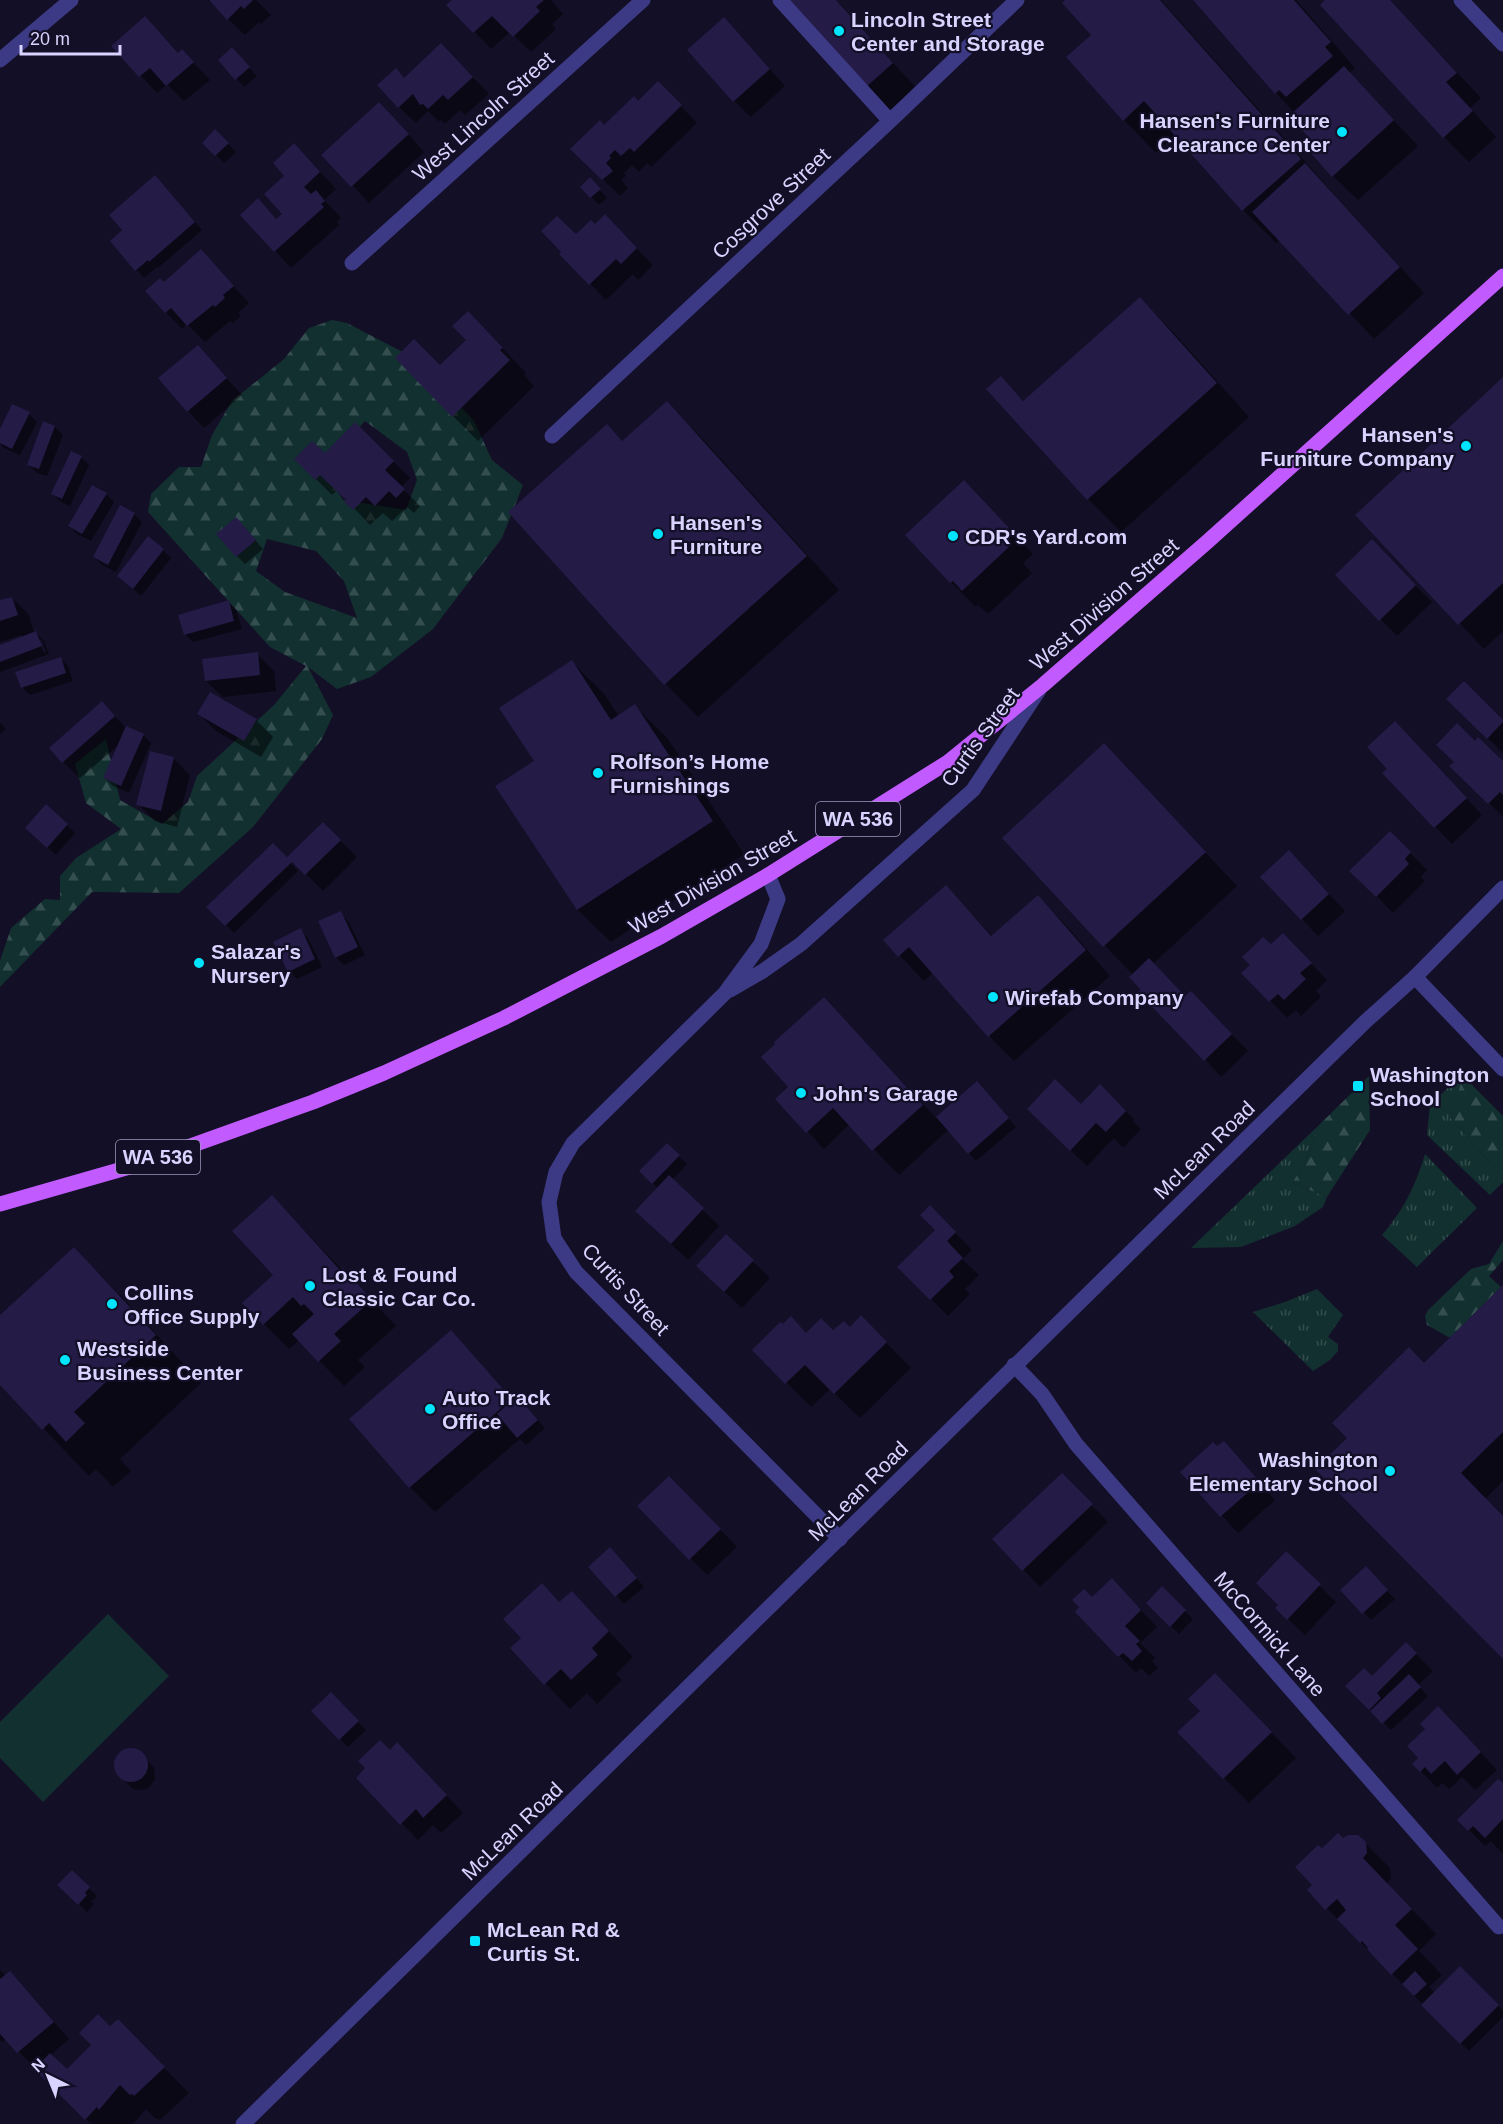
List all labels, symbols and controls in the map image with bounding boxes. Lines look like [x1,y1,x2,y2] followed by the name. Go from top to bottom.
[851,8,1045,55] place label: Lincoln Street Center and Storage
[21,18,120,56] scale bar
[832,24,846,38] marker: Lincoln Street Center and Storage
[30,29,70,49] text: 20 m
[408,47,558,185] street label: West Lincoln Street
[1139,109,1330,156] place label: Hansen's Furniture Clearance Center
[1335,125,1349,139] marker: Hansen's Furniture Clearance Center
[708,143,834,263] street label: Cosgrove Street
[1260,423,1454,470] place label: Hansen's Furniture Company
[1459,439,1473,453] marker: Hansen's Furniture Company
[670,511,763,558] place label: Hansen's Furniture
[965,525,1127,548] place label: CDR's Yard.com
[651,527,665,541] marker: Hansen's Furniture
[946,529,960,543] marker: CDR's Yard.com
[1025,533,1183,675] street label: West Division Street
[936,683,1024,791] street label: Curtis Street
[610,750,769,797] place label: Rolfson’s Home Furnishings
[591,766,605,780] marker: Rolfson’s Home Furnishings
[816,802,900,836] road number: WA 536
[625,824,800,938] street label: West Division Street
[211,940,301,987] place label: Salazar's Nursery
[192,956,206,970] marker: Salazar's Nursery
[1005,986,1184,1009] place label: Wirefab Company
[986,990,1000,1004] marker: Wirefab Company
[1370,1063,1489,1110] place label: Washington School
[1351,1079,1365,1093] marker: Washington School
[813,1082,958,1105] place label: John's Garage
[794,1086,808,1100] marker: John's Garage
[1149,1096,1259,1204] street label: McLean Road
[116,1140,200,1174] road number: WA 536
[578,1238,674,1340] street label: Curtis Street
[322,1263,476,1310] place label: Lost & Found Classic Car Co.
[303,1279,317,1293] marker: Lost & Found Classic Car Co.
[124,1281,260,1328] place label: Collins Office Supply
[105,1297,119,1311] marker: Collins Office Supply
[77,1337,243,1384] place label: Westside Business Center
[58,1353,72,1367] marker: Westside Business Center
[442,1386,551,1433] place label: Auto Track Office
[423,1402,437,1416] marker: Auto Track Office
[804,1437,912,1545] street label: McLean Road
[1189,1448,1378,1495] place label: Washington Elementary School
[1383,1464,1397,1478] marker: Washington Elementary School
[1210,1567,1330,1701] street label: McCormick Lane
[457,1777,567,1885] street label: McLean Road
[487,1918,620,1965] place label: McLean Rd & Curtis St.
[468,1934,482,1948] marker: McLean Rd & Curtis St.
[18,2046,78,2106] north arrow
[28,2055,48,2076] text: N

